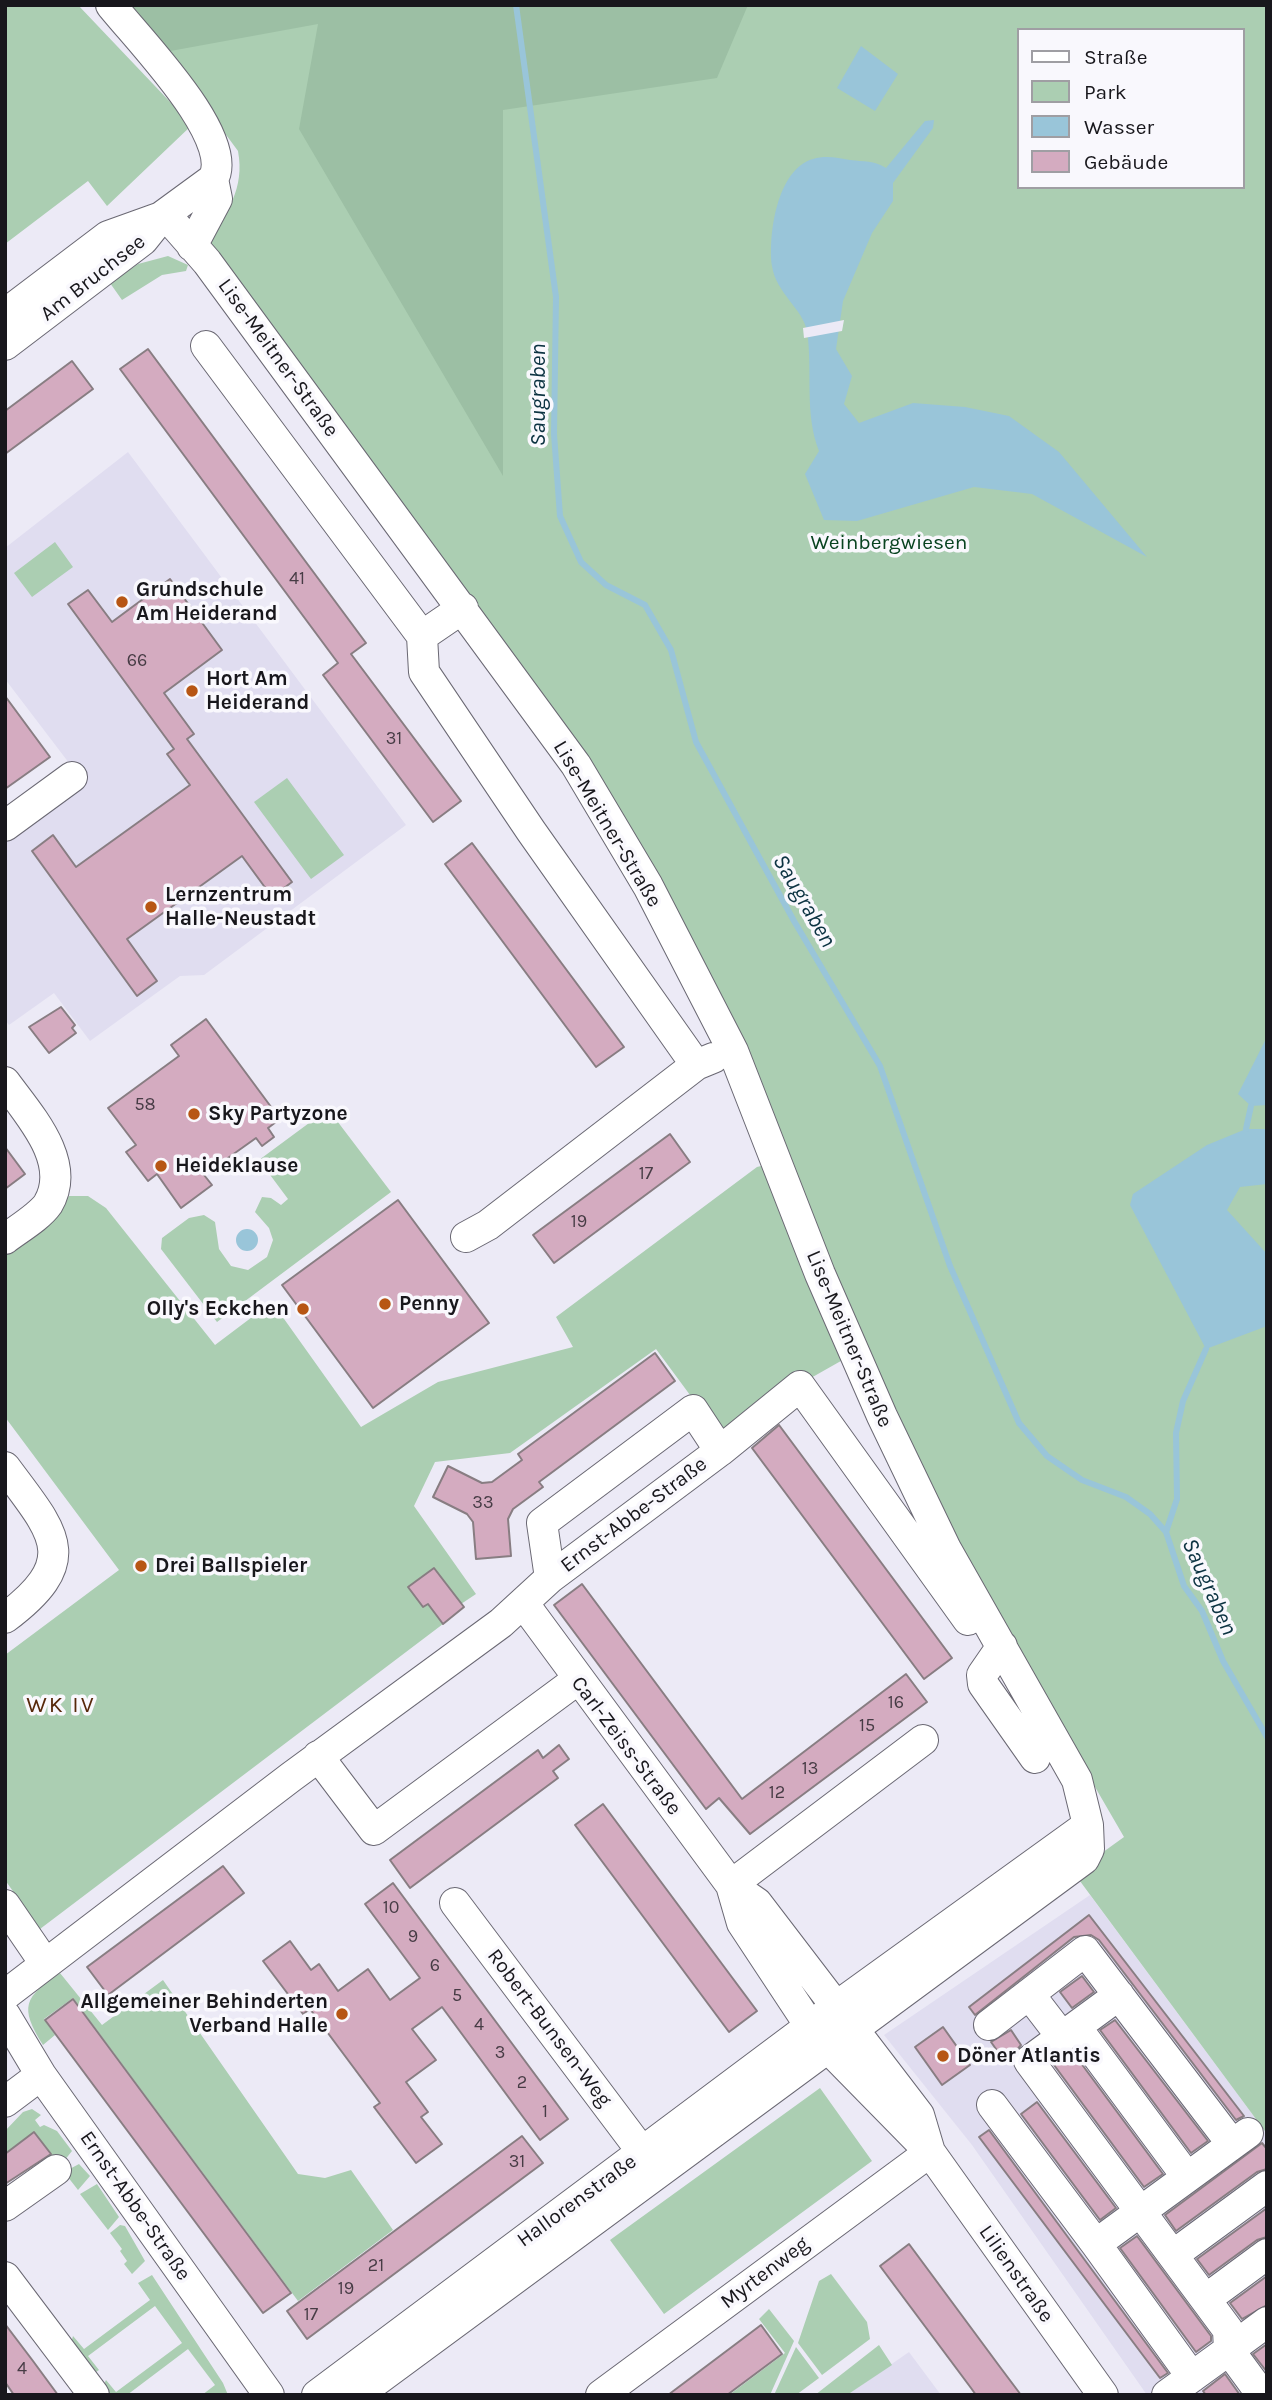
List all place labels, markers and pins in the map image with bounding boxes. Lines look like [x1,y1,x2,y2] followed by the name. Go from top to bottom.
[136,577,278,627] place label: Grundschule Am Heiderand
[114,594,130,610] marker: Grundschule Am Heiderand
[206,666,309,716] place label: Hort Am Heiderand
[184,683,200,699] marker: Hort Am Heiderand
[165,882,316,932] place label: Lernzentrum Halle-Neustadt
[143,899,159,915] marker: Lernzentrum Halle-Neustadt
[208,1101,348,1127] place label: Sky Partyzone
[186,1106,202,1122] marker: Sky Partyzone
[175,1153,298,1179] place label: Heideklause
[153,1158,169,1174] marker: Heideklause
[399,1291,459,1317] place label: Penny
[147,1296,289,1322] place label: Olly's Eckchen
[377,1296,393,1312] marker: Penny
[295,1301,311,1317] marker: Olly's Eckchen
[155,1553,307,1579] place label: Drei Ballspieler
[133,1558,149,1574] marker: Drei Ballspieler
[80,1989,328,2039] place label: Allgemeiner Behinderten Verband Halle
[334,2006,350,2022] marker: Allgemeiner Behinderten Verband Halle
[957,2043,1101,2069] place label: Döner Atlantis
[935,2048,951,2064] marker: Döner Atlantis

